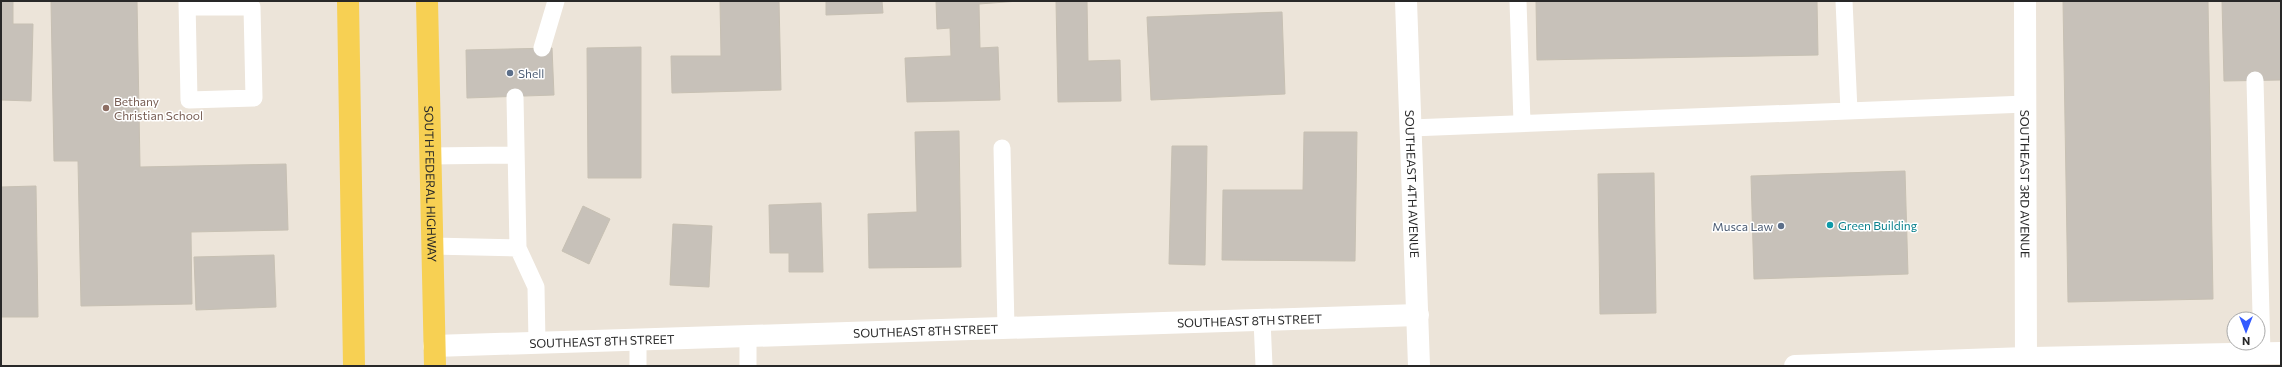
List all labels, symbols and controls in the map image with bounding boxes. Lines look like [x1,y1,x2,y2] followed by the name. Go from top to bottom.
[518,66,544,80] place label: Shell
[505,68,515,78] marker: Shell
[114,94,203,122] place label: Bethany Christian School
[101,103,111,113] marker: Bethany Christian School
[422,105,440,263] street label: SOUTH FEDERAL HIGHWAY
[1403,110,1422,258] street label: SOUTHEAST 4TH AVENUE
[2018,110,2033,258] street label: SOUTHEAST 3RD AVENUE
[1838,218,1918,232] place label: Green Building
[1712,219,1773,233] place label: Musca Law
[1825,220,1835,230] marker: Green Building
[1776,221,1786,231] marker: Musca Law
[1177,311,1323,330] street label: SOUTHEAST 8TH STREET
[2226,311,2266,351] north arrow
[853,321,999,340] street label: SOUTHEAST 8TH STREET
[529,331,675,350] street label: SOUTHEAST 8TH STREET
[2242,335,2250,348] text: N

